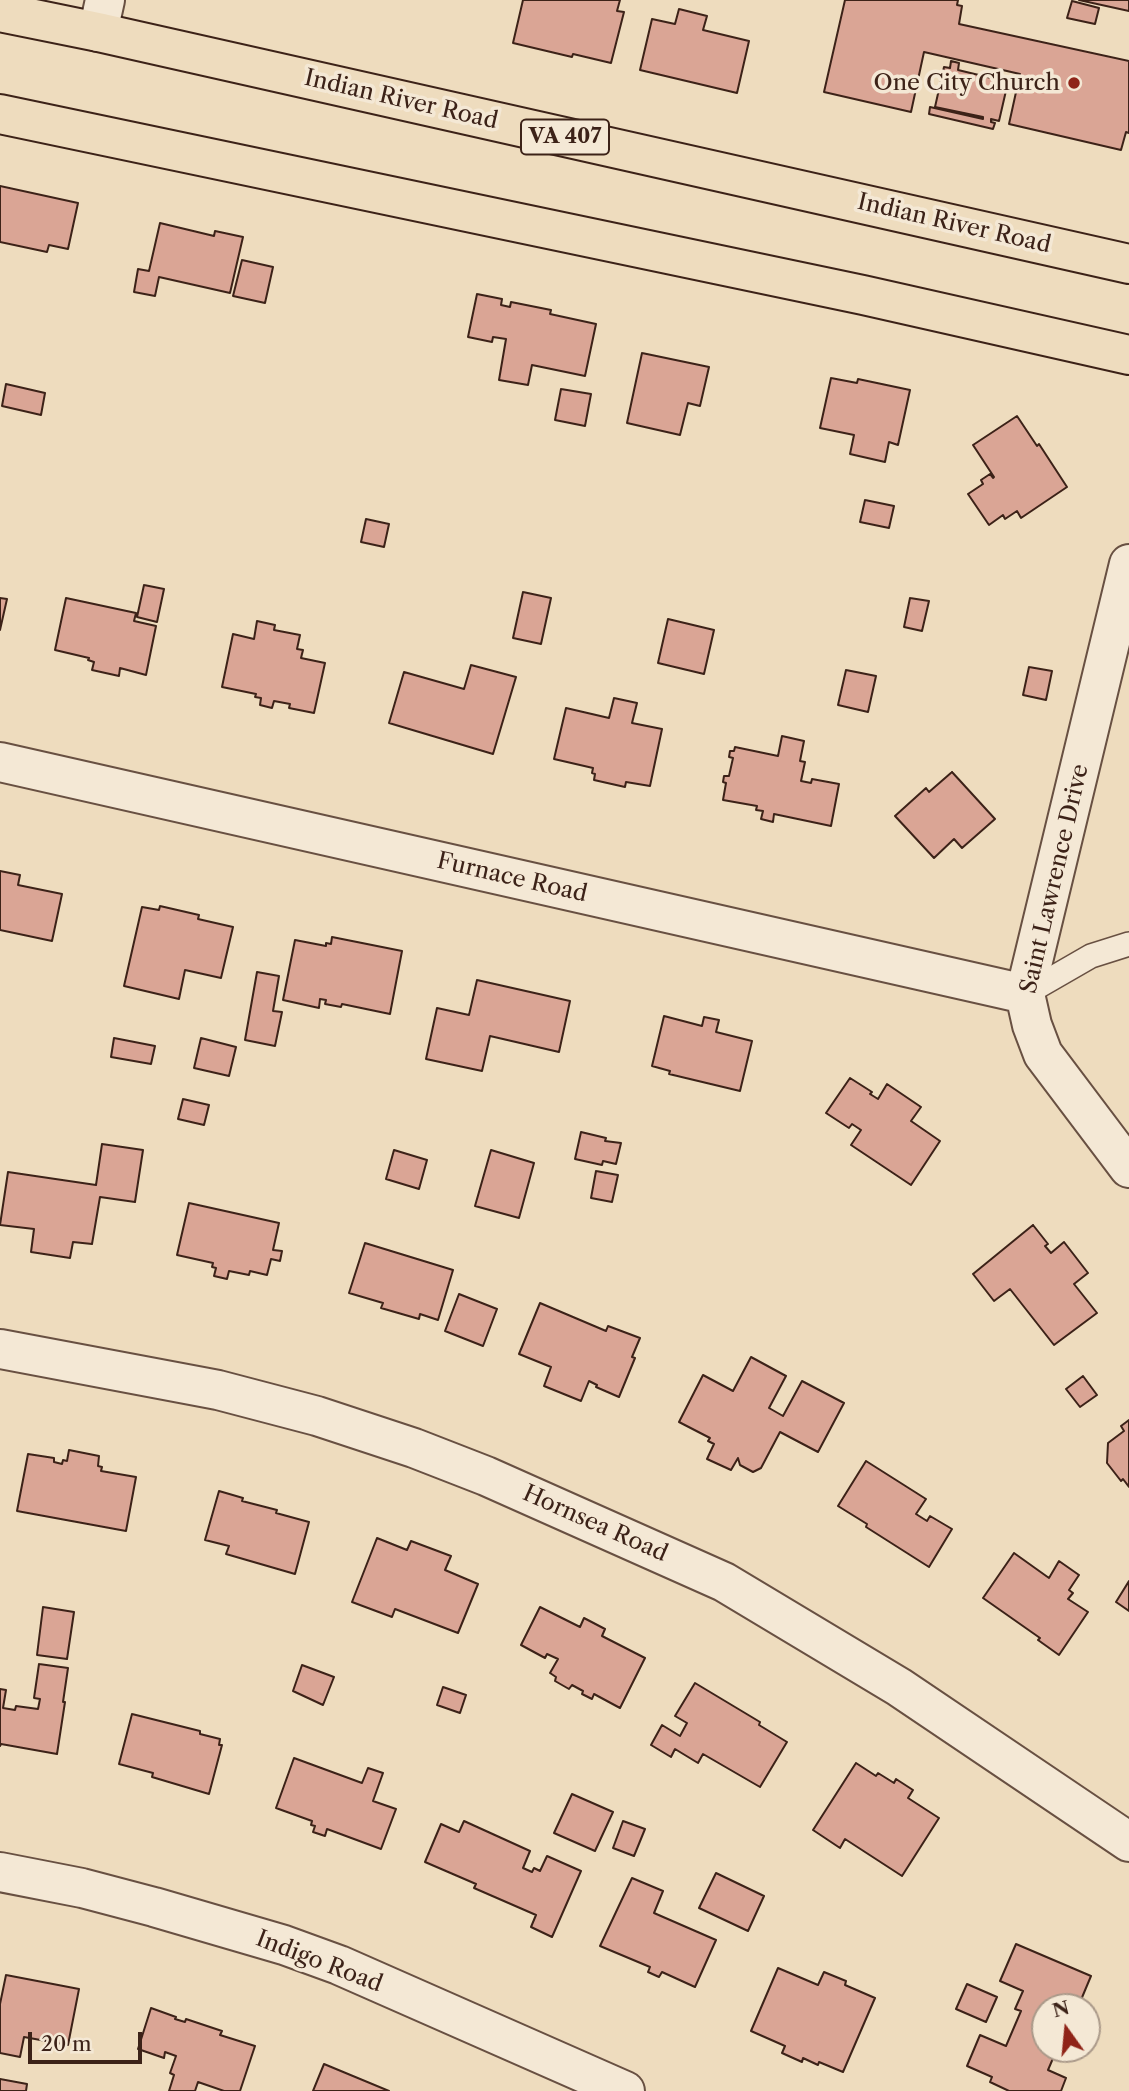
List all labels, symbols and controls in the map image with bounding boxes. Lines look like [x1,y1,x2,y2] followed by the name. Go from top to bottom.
[302,64,500,136] street label: Indian River Road
[874,69,1060,97] place label: One City Church
[1066,75,1082,91] marker: One City Church
[521,120,609,154] road number: VA 407
[855,188,1053,260] street label: Indian River Road
[1015,762,1095,996] street label: Saint Lawrence Drive
[434,847,590,909] street label: Furnace Road
[518,1480,672,1568] street label: Hornsea Road
[252,1925,386,1999] street label: Indigo Road
[1031,1993,1101,2063] north arrow
[1050,1996,1072,2022] text: N
[32,2018,145,2062] scale bar
[41,2031,92,2056] text: 20 m

